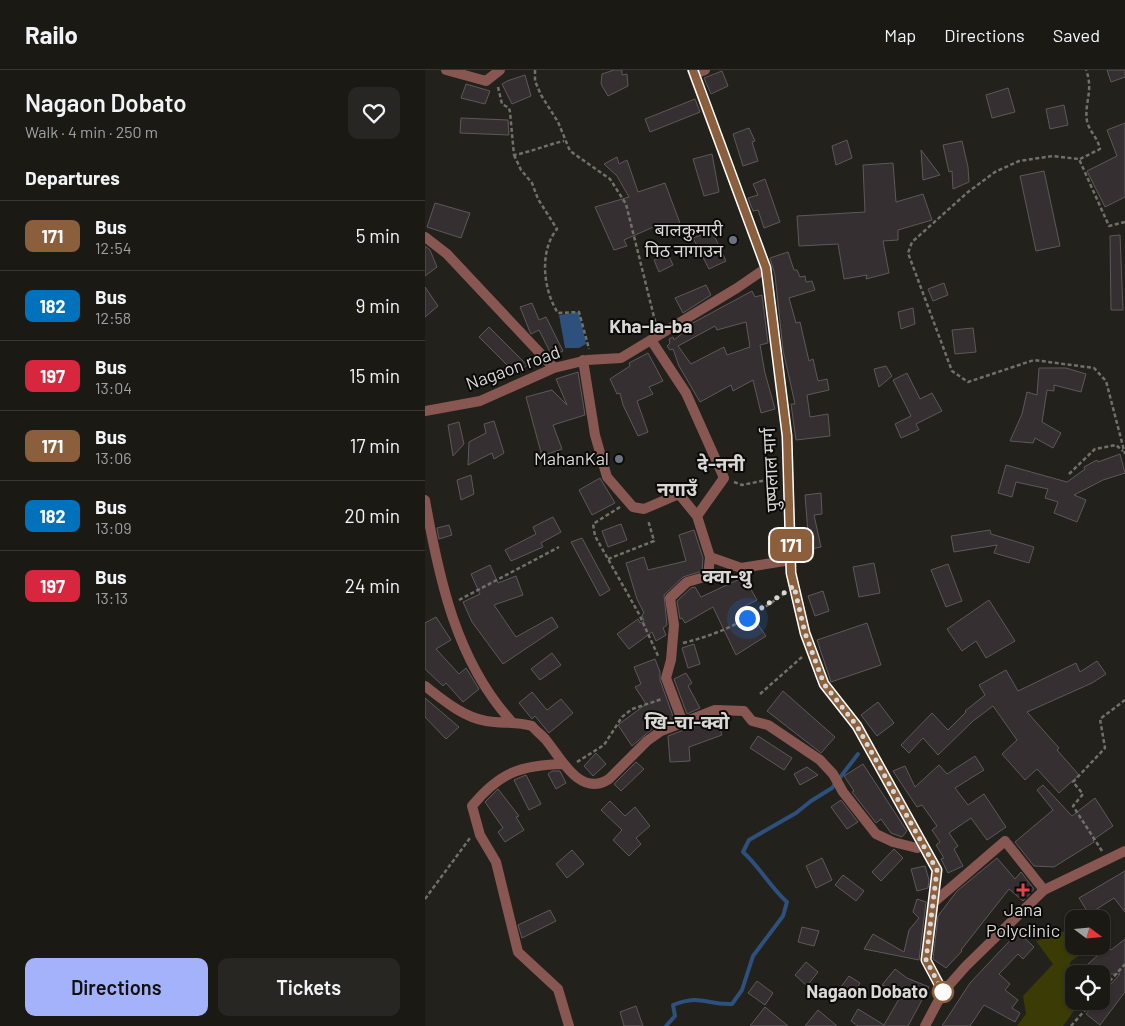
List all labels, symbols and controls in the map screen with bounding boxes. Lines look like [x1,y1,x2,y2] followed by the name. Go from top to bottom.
[25,20,78,49] text: Railo
[884,24,916,46] text: Map
[944,24,1025,46] text: Directions
[1053,24,1100,46] text: Saved
[348,87,400,139] button: heart
[25,88,187,117] text: Nagaon Dobato
[25,122,158,141] text: Walk · 4 min · 250 m
[25,166,120,189] text: Departures
[95,215,127,238] text: Bus
[645,218,724,261] place label: बालकुमारी पिठ नागाउन
[356,224,400,247] text: 5 min
[42,225,63,247] text: 171
[727,234,739,246] marker: बालकुमारी पिठ नागाउन
[95,238,132,257] text: 12:54
[95,285,127,308] text: Bus
[356,294,400,317] text: 9 min
[39,295,66,317] text: 182
[95,308,131,327] text: 12:58
[609,314,693,337] district label: Kha-la-ba
[463,340,563,394] street label: Nagaon road
[95,355,127,378] text: Bus
[349,364,400,387] text: 15 min
[40,365,65,387] text: 197
[95,378,132,397] text: 13:04
[95,425,127,448] text: Bus
[757,426,785,513] street label: पुष्पलाल मार्ग
[350,434,400,457] text: 17 min
[42,435,63,457] text: 171
[534,447,609,469] place label: MahanKal
[95,448,132,467] text: 13:06
[697,452,745,475] district label: दे-ननी
[613,453,625,465] marker: MahanKal
[657,477,698,500] district label: नगाउँ
[95,495,127,518] text: Bus
[344,504,400,527] text: 20 min
[39,505,66,527] text: 182
[95,518,132,537] text: 13:09
[762,529,820,561] line badge: 171
[780,534,802,556] text: 171
[702,564,753,589] district label: क्वा-थु
[95,565,127,588] text: Bus
[345,574,400,597] text: 24 min
[40,575,65,597] text: 197
[95,588,128,607] text: 13:13
[735,606,760,631] your location
[645,710,730,733] district label: खि-चा-क्वो
[1016,883,1030,897] marker: Jana Polyclinic
[986,898,1060,941] place label: Jana Polyclinic
[1065,910,1110,955] north arrow
[1065,910,1110,1010] map controls
[25,958,208,1016] button: Directions
[218,958,400,1016] button: Tickets
[1065,965,1110,1010] button: locate
[806,980,928,1002] place label: Nagaon Dobato
[932,981,954,1003] marker: Nagaon Dobato

